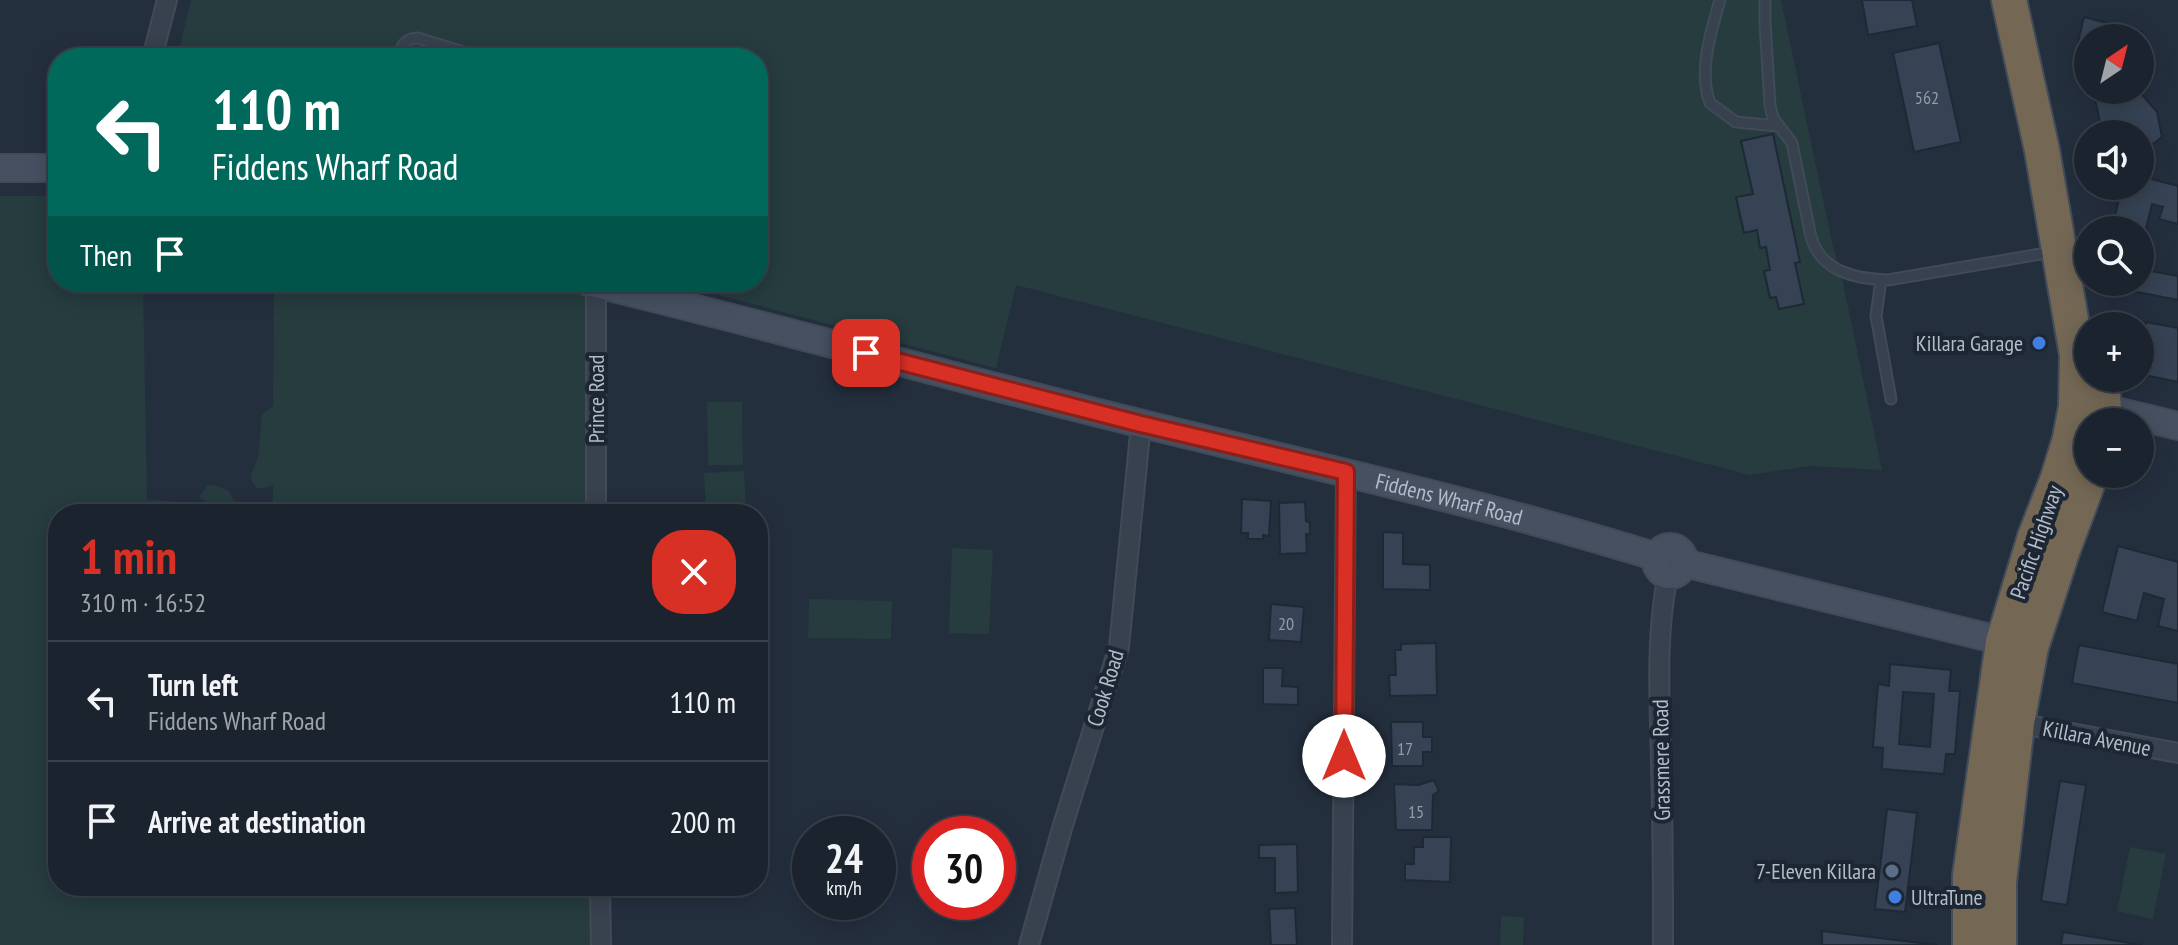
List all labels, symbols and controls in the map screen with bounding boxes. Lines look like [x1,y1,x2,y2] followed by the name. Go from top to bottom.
[2074,24,2154,104] north arrow
[2074,24,2154,488] map controls
[212,73,341,145] text: 110 m
[80,80,184,184] icon: left
[1915,86,1939,109] house number: 562
[2074,120,2154,200] button: sound
[212,143,458,190] text: Fiddens Wharf Road
[2074,216,2154,296] button: search
[148,232,192,276] icon: arrive
[80,235,132,274] text: Then
[2074,312,2154,392] button: +
[832,319,900,387] pin
[1916,329,2023,357] place label: Killara Garage
[844,331,888,375] icon: arrive
[2030,334,2048,352] marker: Killara Garage
[582,355,610,443] street label: Prince Road
[2074,408,2154,488] button: −
[1373,467,1526,531] street label: Fiddens Wharf Road
[2004,481,2069,602] street label: Pacific Highway
[80,525,177,587] text: 1 min
[652,530,736,614] button: close
[80,586,206,619] text: 310 m · 16:52
[1278,612,1294,635] house number: 20
[1080,646,1130,730] street label: Cook Road
[148,665,238,704] text: Turn left
[80,679,124,723] icon: left
[670,682,736,721] text: 110 m
[1646,699,1676,821] street label: Grassmere Road
[148,704,326,737] text: Fiddens Wharf Road
[1302,714,1386,798] position arrow
[2041,714,2153,762] street label: Killara Avenue
[1397,737,1413,760] house number: 17
[80,799,124,843] icon: arrive
[1408,800,1424,823] house number: 15
[148,802,366,841] text: Arrive at destination
[670,802,736,841] text: 200 m
[912,816,1016,920] speed limit sign: 30
[825,832,863,884] text: 24
[1756,857,1876,885] place label: 7-Eleven Killara
[1883,862,1901,880] marker: 7-Eleven Killara
[826,875,862,901] text: km/h
[1911,883,1983,911] place label: UltraTune
[1886,888,1904,906] marker: UltraTune

